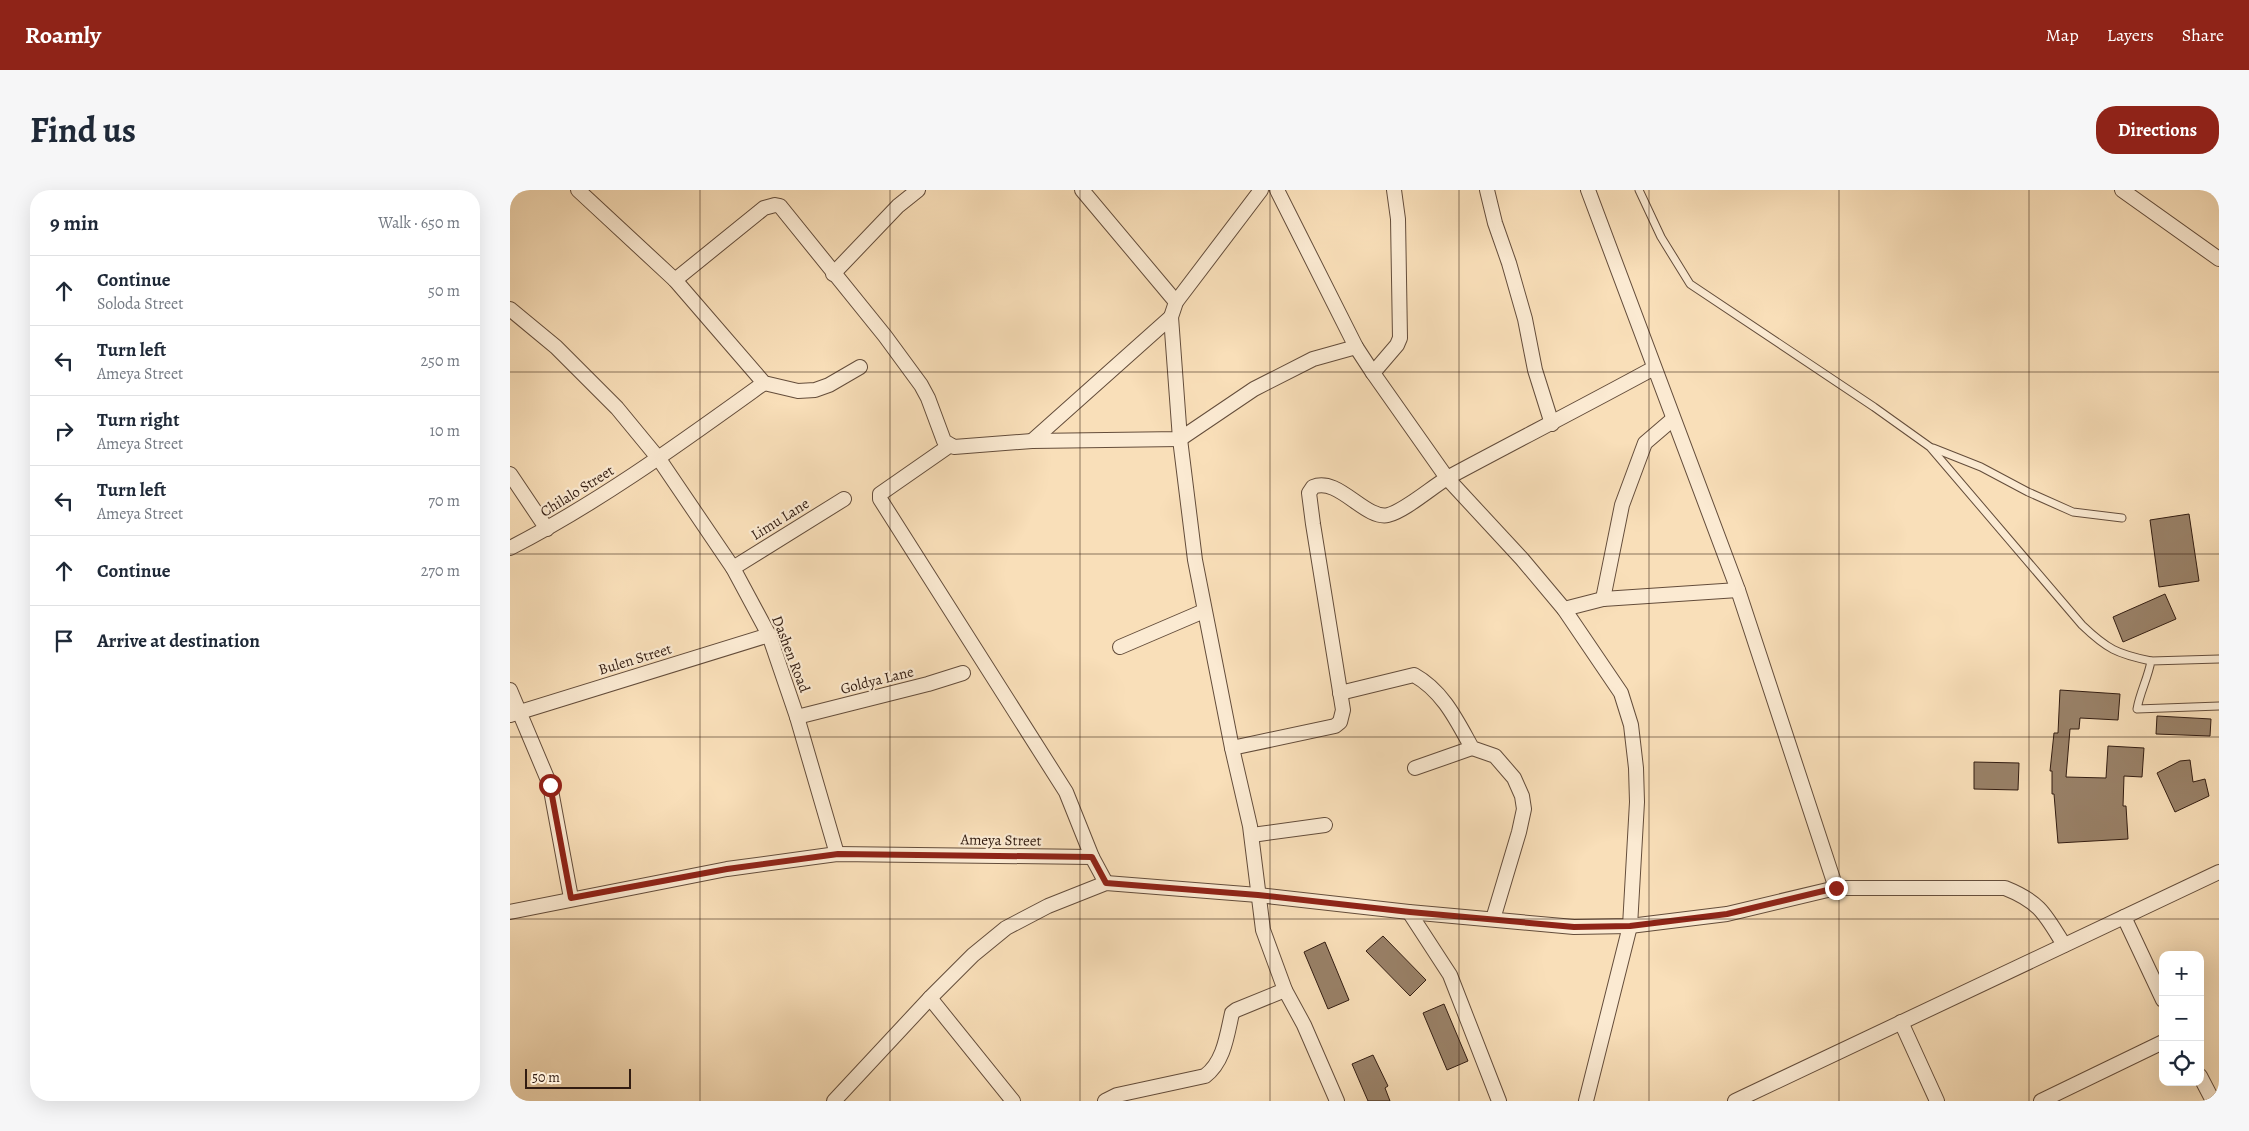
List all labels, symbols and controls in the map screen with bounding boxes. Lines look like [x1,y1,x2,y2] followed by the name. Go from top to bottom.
[25,19,101,51] text: Roamly
[2046,23,2079,47] text: Map
[2107,23,2154,47] text: Layers
[2182,23,2224,47] text: Share
[30,106,136,154] text: Find us
[2096,106,2219,154] button: Directions
[50,209,99,237] text: 9 min
[378,212,460,234] text: Walk · 650 m
[97,267,171,293] text: Continue
[50,277,78,305] icon: ahead
[428,280,460,302] text: 50 m
[97,293,184,315] text: Soloda Street
[97,337,166,363] text: Turn left
[50,347,78,375] icon: left
[421,350,460,372] text: 250 m
[97,363,183,385] text: Ameya Street
[97,407,179,433] text: Turn right
[50,417,78,445] icon: right
[430,420,460,442] text: 10 m
[97,433,183,455] text: Ameya Street
[536,460,618,522] street label: Chilalo Street
[97,477,166,503] text: Turn left
[50,487,78,515] icon: left
[428,490,460,512] text: 70 m
[747,493,813,545] street label: Limu Lane
[97,503,183,525] text: Ameya Street
[50,557,78,585] icon: ahead
[97,558,171,584] text: Continue
[421,560,460,582] text: 270 m
[767,613,815,696] street label: Dashen Road
[50,627,78,655] icon: arrive
[97,628,260,654] text: Arrive at destination
[596,638,674,680] street label: Bulen Street
[838,661,916,699] street label: Goldya Lane
[539,774,562,797] route start
[959,829,1042,851] street label: Ameya Street
[1825,877,1848,900] route end
[2159,951,2204,1086] map controls
[2159,951,2204,996] button: +
[2159,996,2204,1041] button: −
[2159,1041,2204,1086] button: locate
[525,1066,631,1089] scale bar
[532,1068,560,1087] text: 50 m

